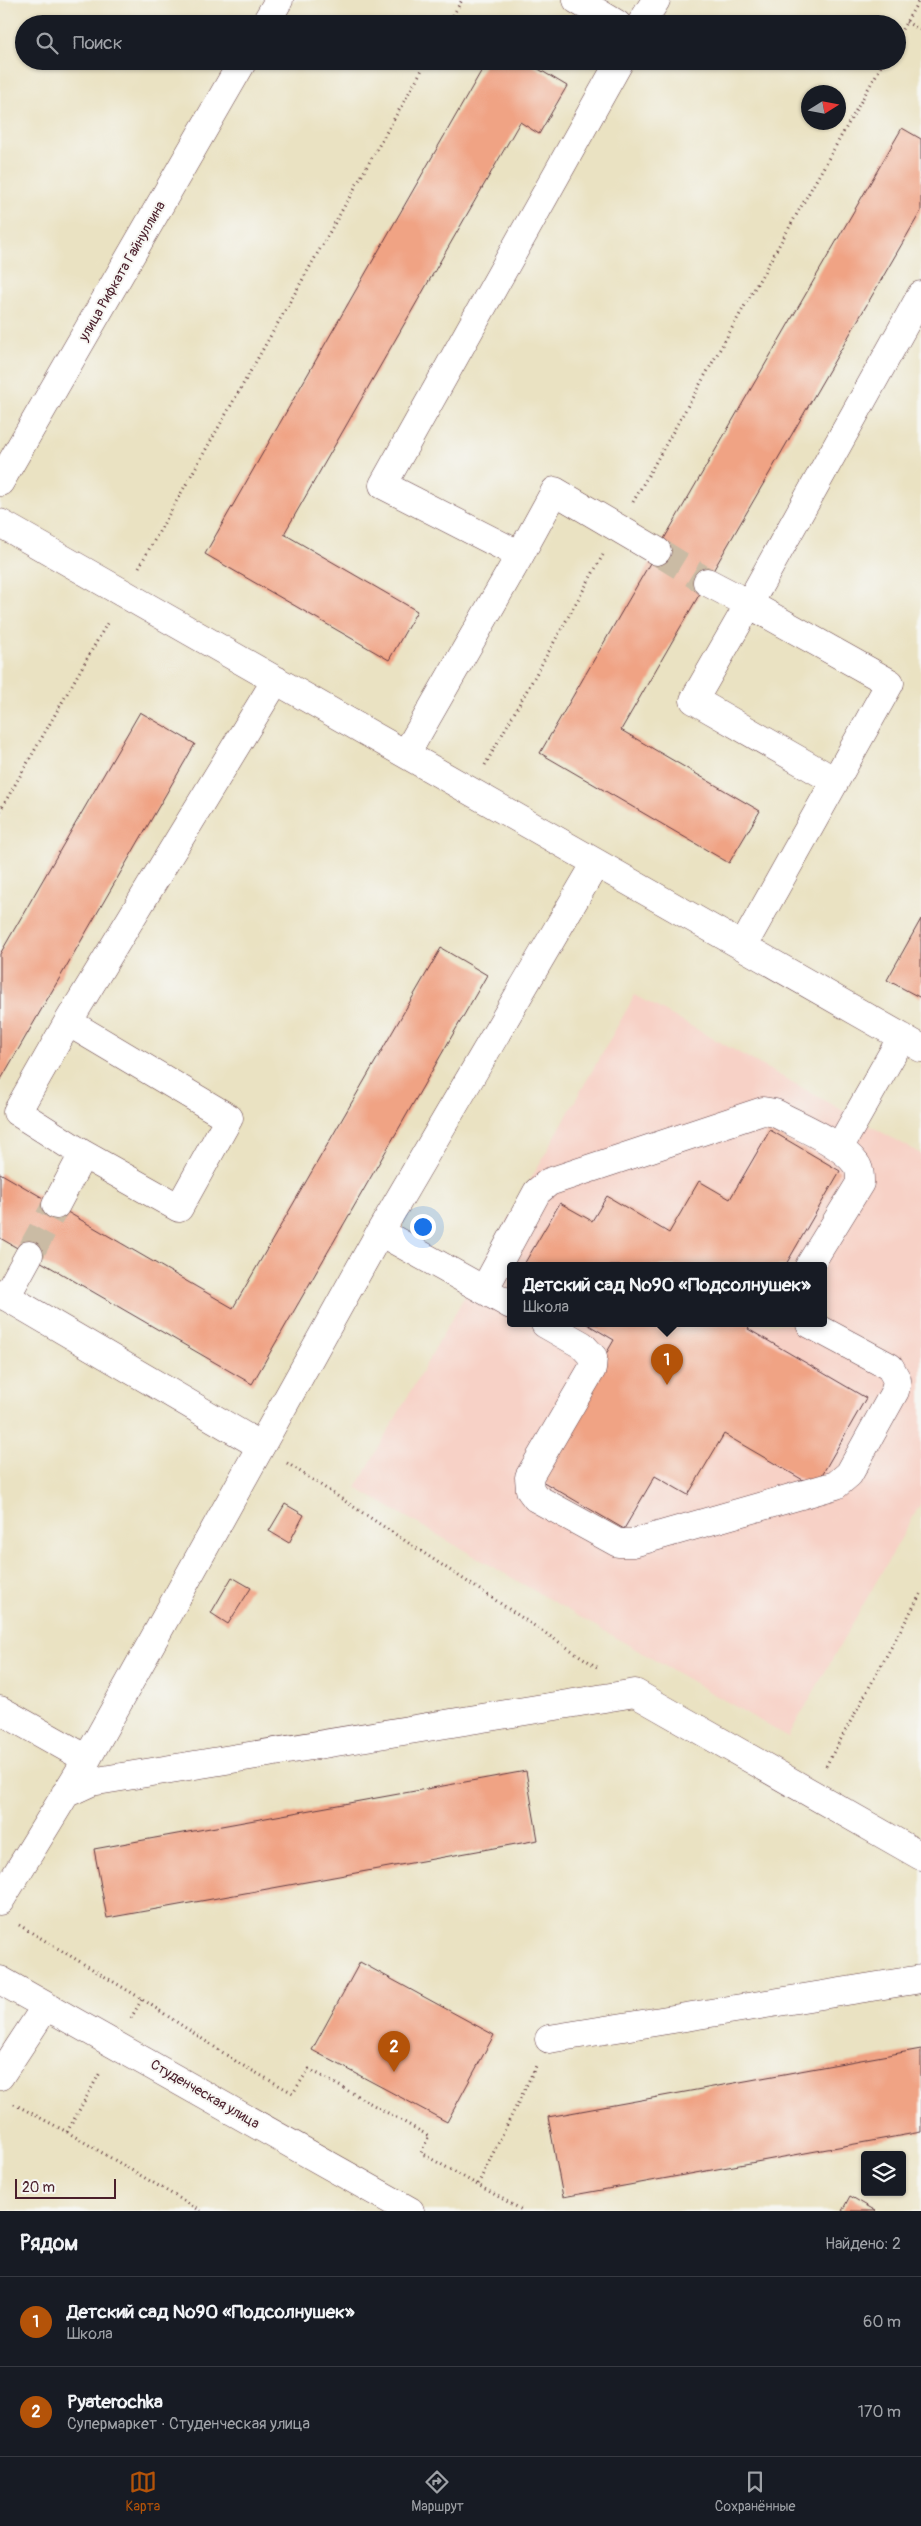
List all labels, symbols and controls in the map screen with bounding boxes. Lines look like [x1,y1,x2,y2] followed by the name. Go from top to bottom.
[15,15,906,70] search box
[33,29,61,57] icon: search
[73,31,123,55] text: Поиск
[801,85,846,130] north arrow
[74,198,169,345] street label: улица Рифката Гайнуллина
[410,1214,436,1240] your location
[507,1262,827,1327] popup
[523,1273,811,1297] text: Детский сад №90 «Подсолнушек»
[523,1297,569,1317] text: Школа
[651,1344,683,1385] pin: 1
[378,2031,410,2072] pin: 2
[147,2056,263,2132] street label: Студенческая улица
[861,2151,906,2196] map controls
[861,2151,906,2196] button: layers
[15,2176,116,2199] scale bar
[22,2179,55,2196] text: 20 m
[20,2230,78,2257] text: Рядом
[825,2234,901,2254] text: Найдено: 2
[67,2300,355,2324] text: Детский сад №90 «Подсолнушек»
[33,2312,39,2332] text: 1
[863,2312,901,2332] text: 60 m
[67,2324,113,2344] text: Школа
[67,2390,163,2414] text: Pyaterochka
[32,2402,40,2422] text: 2
[858,2402,901,2422] text: 170 m
[67,2414,310,2434] text: Супермаркет · Студенческая улица
[125,2468,160,2515] tab: Карта
[411,2468,464,2515] tab: Маршрут
[715,2468,796,2515] tab: Сохранённые

